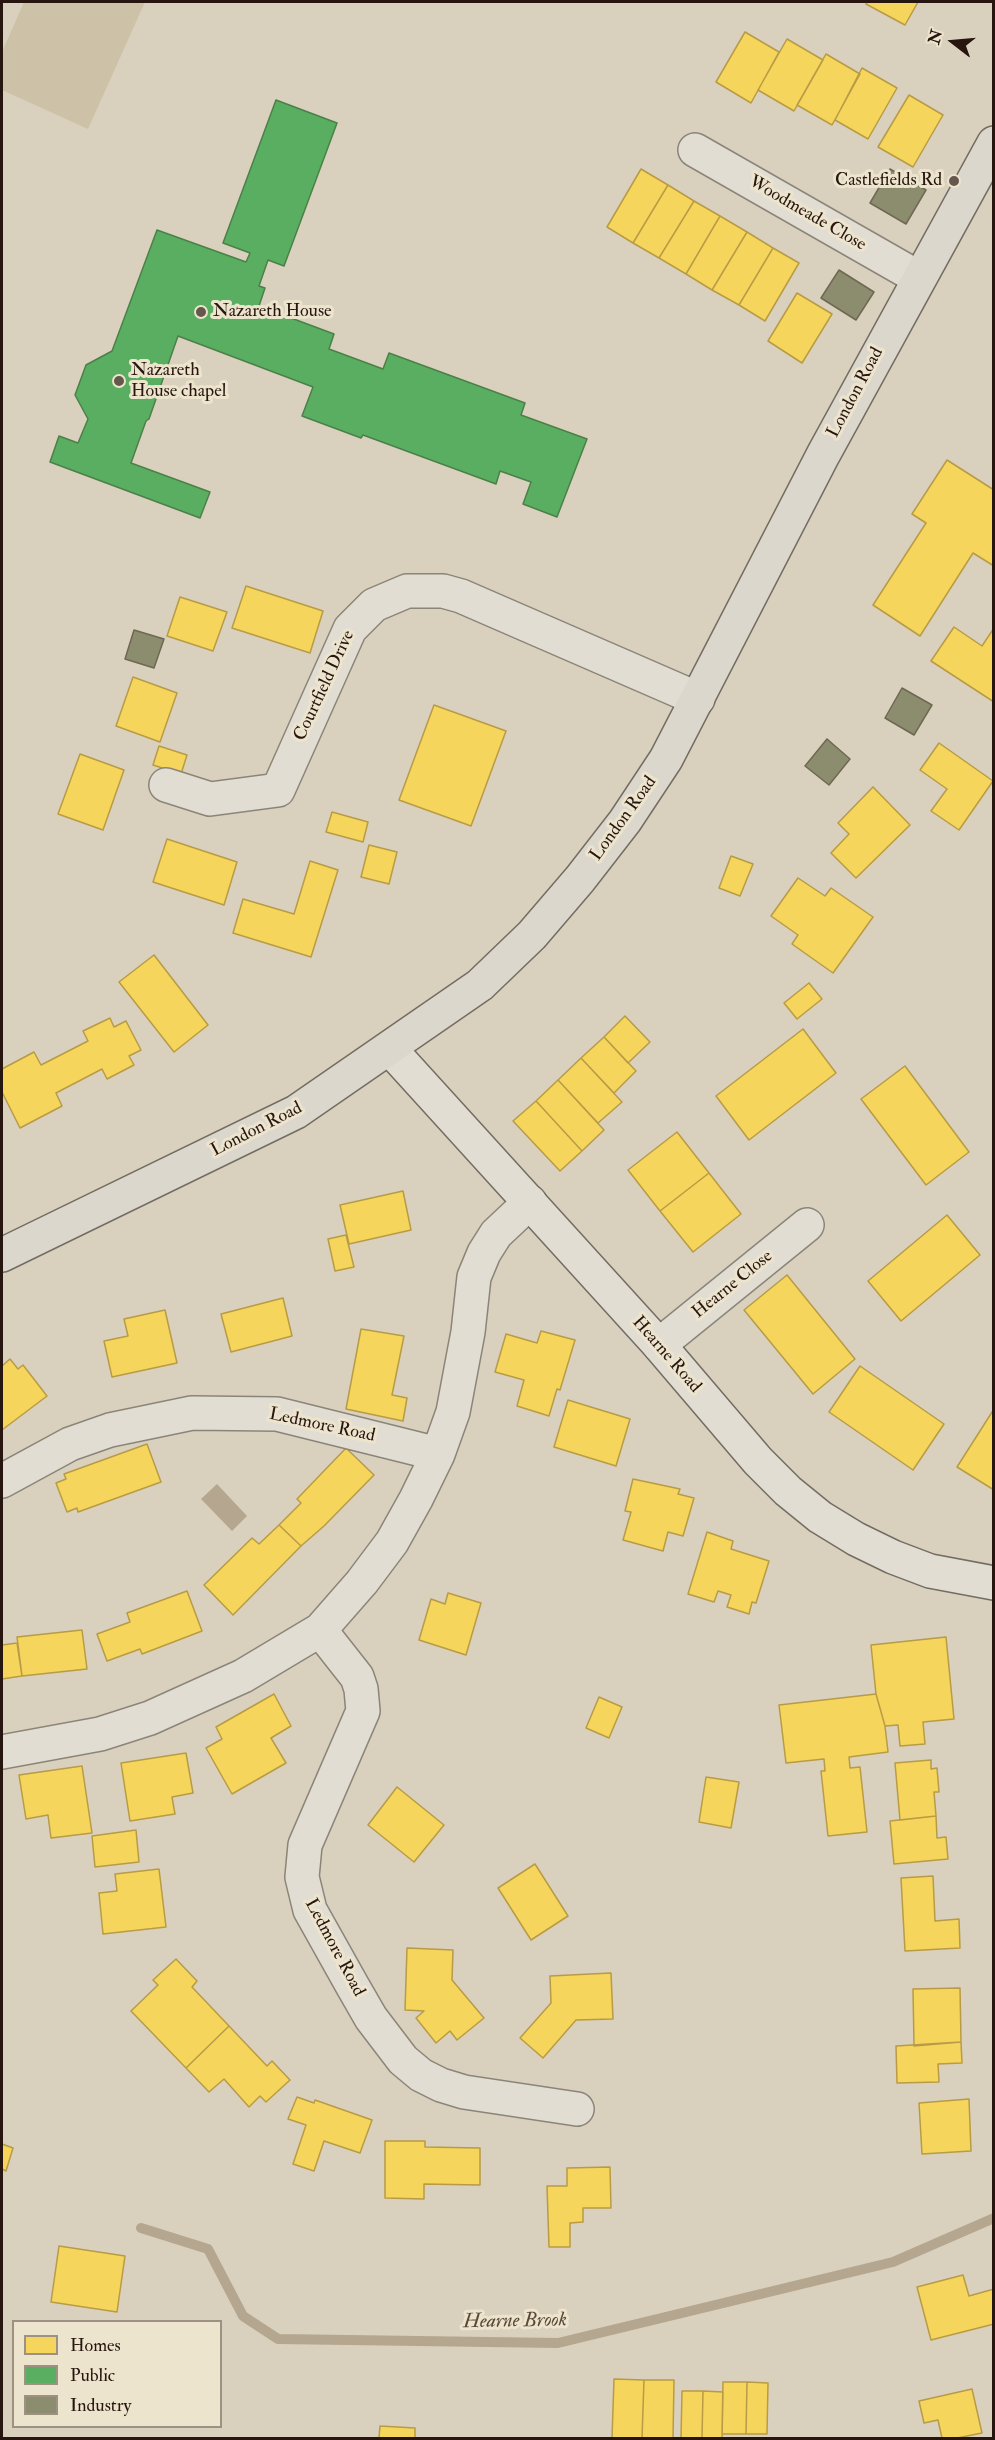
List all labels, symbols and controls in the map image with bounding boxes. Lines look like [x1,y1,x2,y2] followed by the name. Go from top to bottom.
[923,12,983,72] north arrow
[924,27,947,47] text: N
[835,170,942,192] place label: Castlefields Rd
[744,172,870,256] street label: Woodmeade Close
[947,174,961,188] marker: Castlefields Rd
[213,301,332,323] place label: Nazareth House
[194,305,208,319] marker: Nazareth House
[823,344,889,442] street label: London Road
[131,360,226,403] place label: Nazareth House chapel
[112,374,126,388] marker: Nazareth House chapel
[290,627,360,745] street label: Courtfield Drive
[586,773,662,865] street label: London Road
[208,1098,306,1162] street label: London Road
[689,1246,777,1324] street label: Hearne Close
[627,1312,705,1398] street label: Hearne Road
[267,1404,377,1448] street label: Ledmore Road
[299,1895,369,2001] street label: Ledmore Road
[463,2309,567,2335] water label: Hearne Brook
[12,2320,222,2428] legend
[70,2334,121,2357] text: Homes
[70,2364,115,2387] text: Public
[70,2394,131,2417] text: Industry

